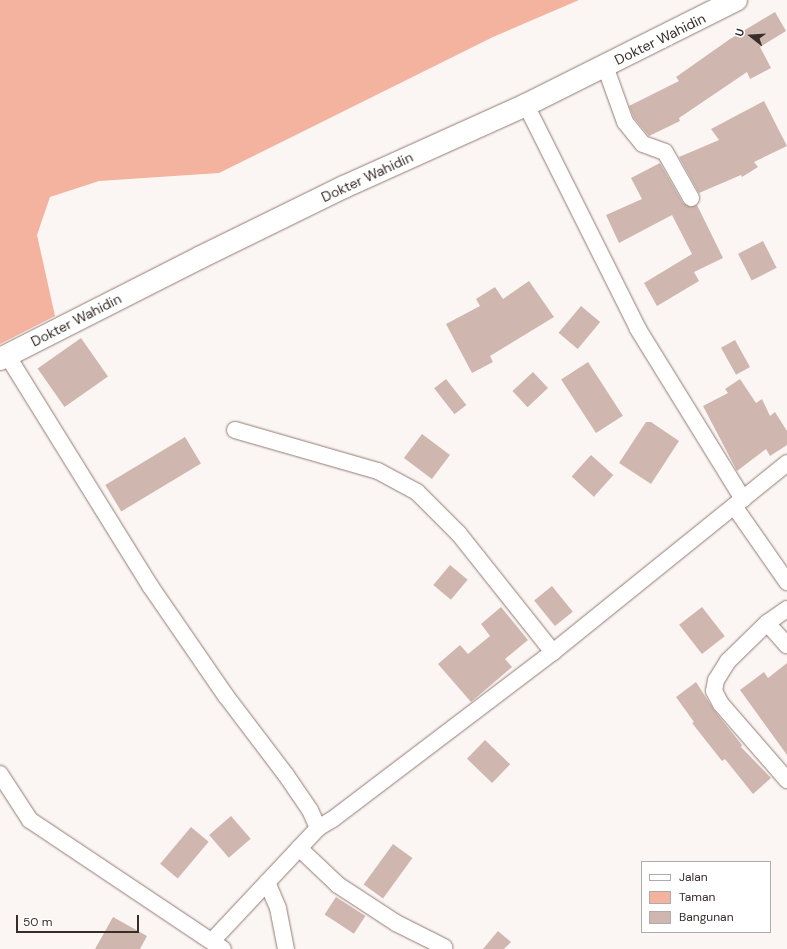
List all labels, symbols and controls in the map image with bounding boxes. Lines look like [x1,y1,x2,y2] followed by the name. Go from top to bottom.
[612,10,708,68] street label: Dokter Wahidin
[731,16,771,56] north arrow
[732,27,747,38] text: U
[318,148,416,206] street label: Dokter Wahidin
[28,290,124,350] street label: Dokter Wahidin
[641,861,771,933] legend
[679,869,708,885] text: Jalan
[679,889,715,905] text: Taman
[18,907,141,933] scale bar
[679,909,734,925] text: Bangunan
[23,914,52,930] text: 50 m

